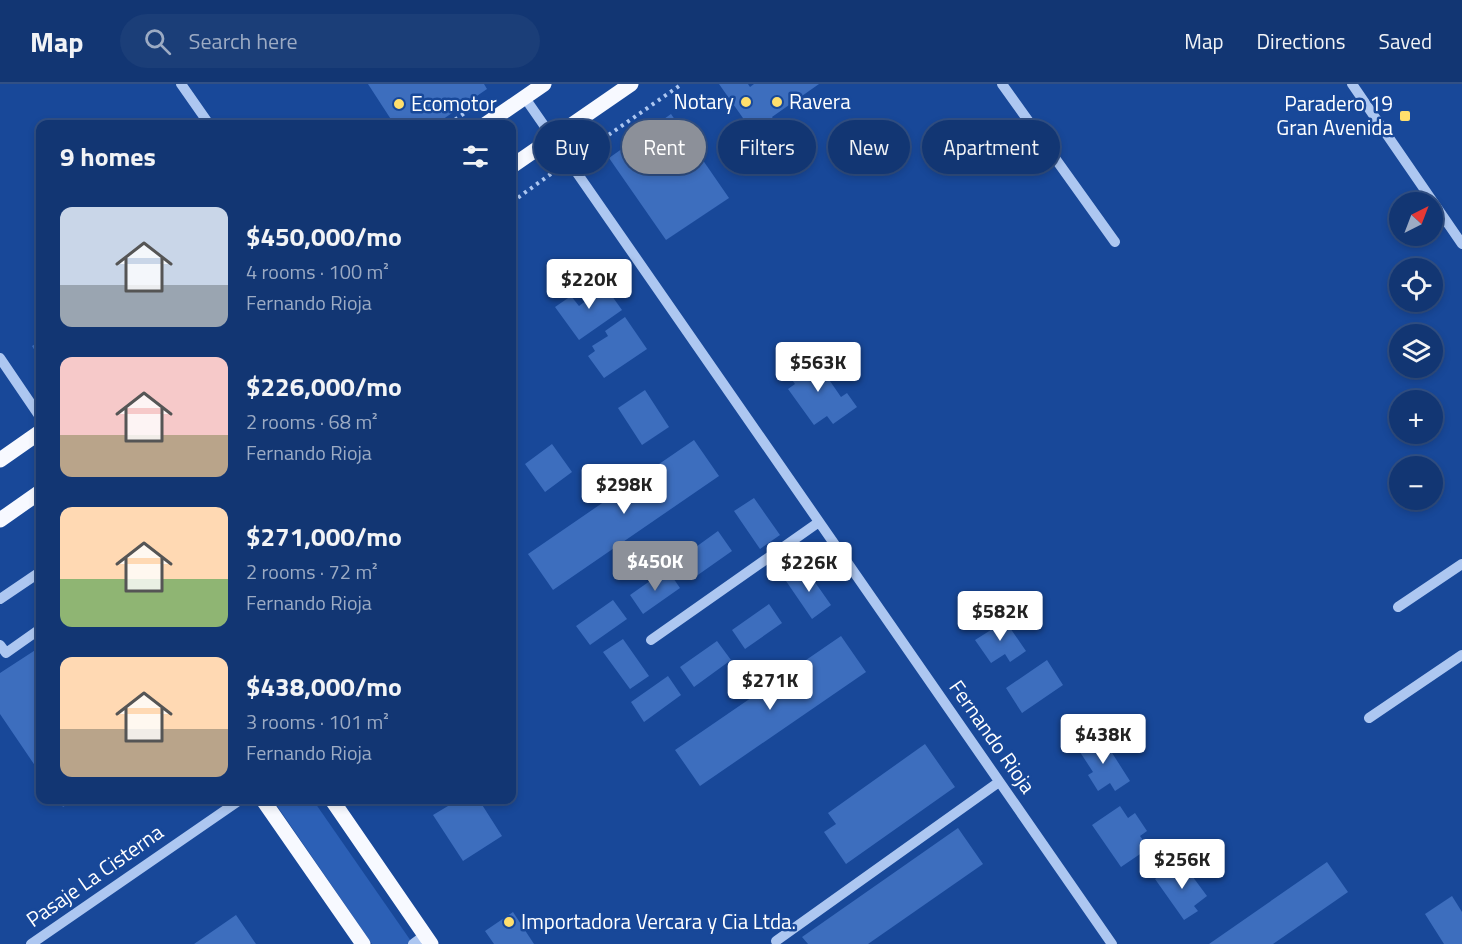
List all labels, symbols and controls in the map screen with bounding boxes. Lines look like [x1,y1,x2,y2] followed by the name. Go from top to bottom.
[120,14,540,68] search box
[30,20,84,63] text: Map
[189,24,298,58] text: Search here
[141,25,174,58] icon: search
[1184,25,1224,57] text: Map
[1257,25,1346,57] text: Directions
[1379,25,1432,57] text: Saved
[674,85,734,117] place label: Notary
[789,85,851,117] place label: Ravera
[411,87,497,119] place label: Ecomotor
[1276,87,1393,143] place label: Paradero 19 Gran Avenida
[739,95,753,109] marker: Notary
[770,95,784,109] marker: Ravera
[392,97,406,111] marker: Ecomotor
[1398,109,1412,123] marker: Paradero 19 Gran Avenida
[534,120,610,174] chip: Buy
[622,120,706,174] chip: Rent
[718,120,816,174] chip: Filters
[828,120,910,174] chip: New
[922,120,1060,174] chip: Apartment
[60,137,156,176] text: 9 homes
[459,140,492,173] icon: filters
[1389,192,1443,246] north arrow
[1389,192,1443,510] map controls
[246,217,402,256] text: $450,000/mo
[108,231,180,303] icon: home
[246,256,389,287] text: 4 rooms · 100 m²
[1389,258,1443,312] button: locate
[547,259,631,310] pin: $220K
[561,263,617,294] text: $220K
[246,287,372,318] text: Fernando Rioja
[1389,324,1443,378] button: layers
[776,342,860,393] pin: $563K
[790,346,846,377] text: $563K
[246,367,402,406] text: $226,000/mo
[108,381,180,453] icon: home
[1389,390,1443,444] button: +
[246,406,378,437] text: 2 rooms · 68 m²
[246,437,372,468] text: Fernando Rioja
[1389,456,1443,510] button: −
[582,464,666,515] pin: $298K
[596,468,652,499] text: $298K
[246,517,402,556] text: $271,000/mo
[108,531,180,603] icon: home
[613,541,697,592] pin: $450K
[767,542,851,593] pin: $226K
[627,545,683,576] text: $450K
[781,546,837,577] text: $226K
[246,556,378,587] text: 2 rooms · 72 m²
[246,587,372,618] text: Fernando Rioja
[958,591,1042,642] pin: $582K
[972,595,1028,626] text: $582K
[728,660,812,711] pin: $271K
[742,664,798,695] text: $271K
[246,667,402,706] text: $438,000/mo
[942,673,1044,800] street label: Fernando Rioja
[108,681,180,753] icon: home
[246,706,389,737] text: 3 rooms · 101 m²
[1061,714,1145,765] pin: $438K
[1075,718,1131,749] text: $438K
[246,737,372,768] text: Fernando Rioja
[19,816,170,934] street label: Pasaje La Cisterna
[1140,839,1224,890] pin: $256K
[1154,843,1210,874] text: $256K
[521,905,796,937] place label: Importadora Vercara y Cia Ltda.
[502,915,516,929] marker: Importadora Vercara y Cia Ltda.

